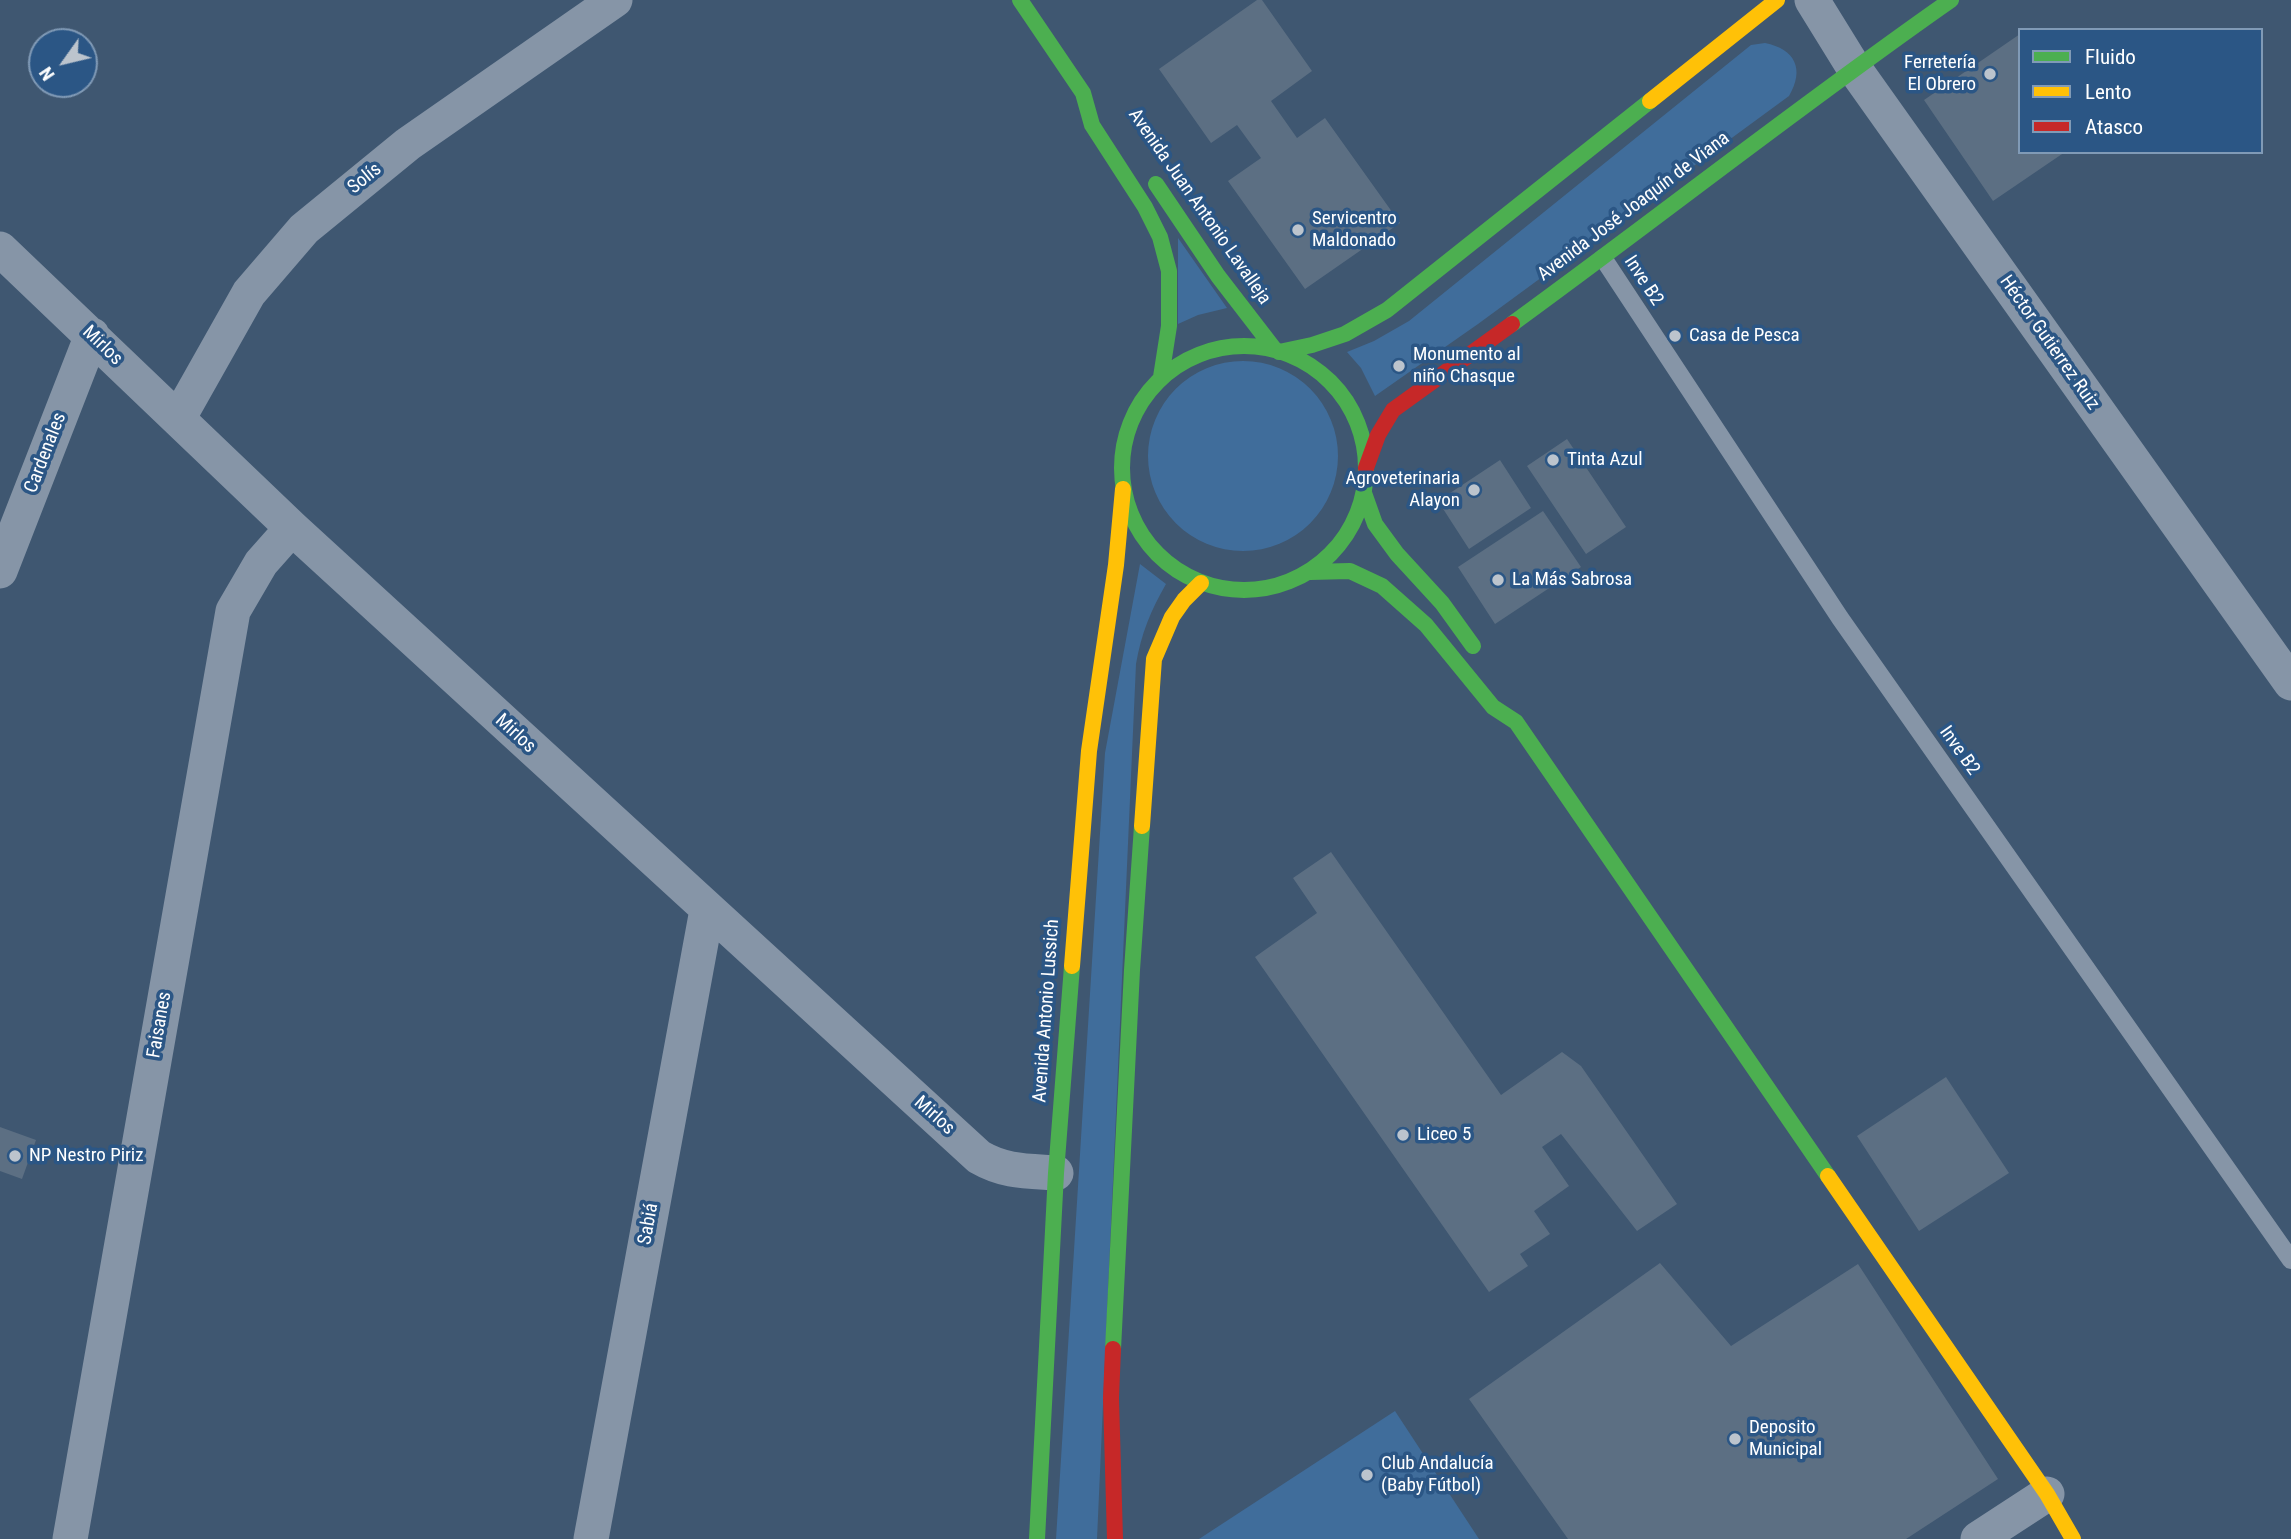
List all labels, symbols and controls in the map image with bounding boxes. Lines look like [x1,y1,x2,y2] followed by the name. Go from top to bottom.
[28,28,98,98] north arrow
[2018,28,2263,154] legend
[2085,45,2136,69] text: Fluido
[1904,52,1976,96] place label: Ferretería El Obrero
[34,63,60,85] text: N
[1982,66,1998,82] marker: Ferretería El Obrero
[2085,80,2132,104] text: Lento
[1123,105,1275,309] street label: Avenida Juan Antonio Lavalleja
[2085,115,2143,139] text: Atasco
[1534,127,1734,287] street label: Avenida José Joaquín de Viana
[343,159,387,199] street label: Solís
[1312,208,1397,252] place label: Servicentro Maldonado
[1290,222,1306,238] marker: Servicentro Maldonado
[1618,252,1668,310] street label: Inve B2
[1994,271,2104,415] street label: Héctor Gutierrez Ruiz
[77,321,127,371] street label: Mirlos
[1689,325,1800,347] place label: Casa de Pesca
[1667,328,1683,344] marker: Casa de Pesca
[1413,344,1520,388] place label: Monumento al niño Chasque
[1391,358,1407,374] marker: Monumento al niño Chasque
[20,410,72,496] street label: Cardenales
[1567,449,1642,471] place label: Tinta Azul
[1545,452,1561,468] marker: Tinta Azul
[1346,468,1460,512] place label: Agroveterinaria Alayon
[1466,482,1482,498] marker: Agroveterinaria Alayon
[1512,569,1632,591] place label: La Más Sabrosa
[1490,572,1506,588] marker: La Más Sabrosa
[490,710,540,758] street label: Mirlos
[1934,722,1984,780] street label: Inve B2
[1029,918,1065,1104] street label: Avenida Antonio Lussich
[143,990,177,1060] street label: Faisanes
[909,1092,959,1140] street label: Mirlos
[1417,1124,1471,1146] place label: Liceo 5
[1395,1127,1411,1143] marker: Liceo 5
[29,1145,144,1167] place label: NP Nestro Piriz
[7,1148,23,1164] marker: NP Nestro Piriz
[634,1201,664,1247] street label: Sabiá
[1749,1417,1822,1461] place label: Deposito Municipal
[1727,1431,1743,1447] marker: Deposito Municipal
[1381,1453,1494,1497] place label: Club Andalucía (Baby Fútbol)
[1359,1467,1375,1483] marker: Club Andalucía (Baby Fútbol)

